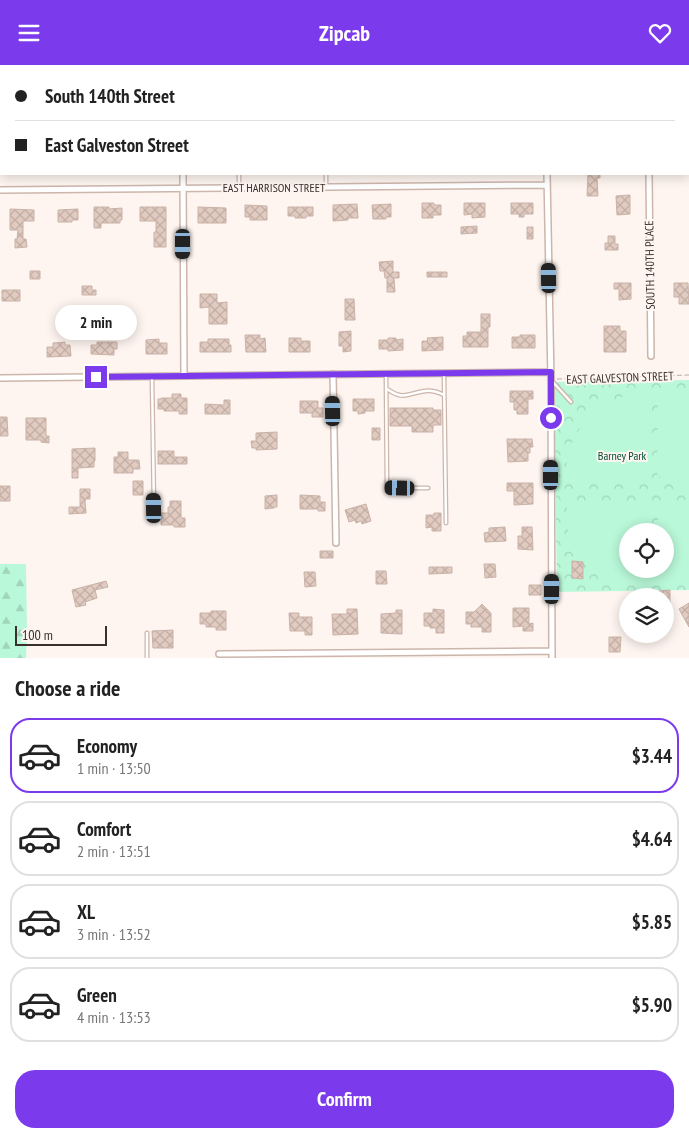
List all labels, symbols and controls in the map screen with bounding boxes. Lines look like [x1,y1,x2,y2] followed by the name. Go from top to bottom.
[15,19,43,47] icon: menu
[319,19,370,47] text: Zipcab
[646,19,674,47] icon: heart
[45,84,175,108] text: South 140th Street
[45,133,189,157] text: East Galveston Street
[223,180,326,195] street label: EAST HARRISON STREET
[641,220,658,310] street label: SOUTH 140TH PLACE
[175,229,190,259] car
[541,263,556,293] car
[55,305,137,339] callout: 2 min
[80,312,112,332] text: 2 min
[85,366,107,388] route end
[566,368,674,387] street label: EAST GALVESTON STREET
[325,396,340,426] car
[540,407,562,429] route start
[598,448,646,463] park label: Barney Park
[543,460,558,490] car
[384,480,415,496] car
[146,493,161,523] car
[619,523,674,643] map controls
[619,523,674,578] button: locate
[544,574,559,604] car
[619,588,674,643] button: layers
[15,623,108,646] scale bar
[22,626,53,644] text: 100 m
[15,674,120,702] text: Choose a ride
[17,733,62,778] icon: car
[77,734,137,758] text: Economy
[632,744,672,768] text: $3.44
[77,758,151,778] text: 1 min · 13:50
[17,816,62,861] icon: car
[77,817,131,841] text: Comfort
[632,827,672,851] text: $4.64
[77,841,151,861] text: 2 min · 13:51
[17,899,62,944] icon: car
[77,900,95,924] text: XL
[632,910,672,934] text: $5.85
[77,924,151,944] text: 3 min · 13:52
[17,982,62,1027] icon: car
[77,983,117,1007] text: Green
[632,993,672,1017] text: $5.90
[77,1007,151,1027] text: 4 min · 13:53
[15,1070,674,1128] button: Confirm

